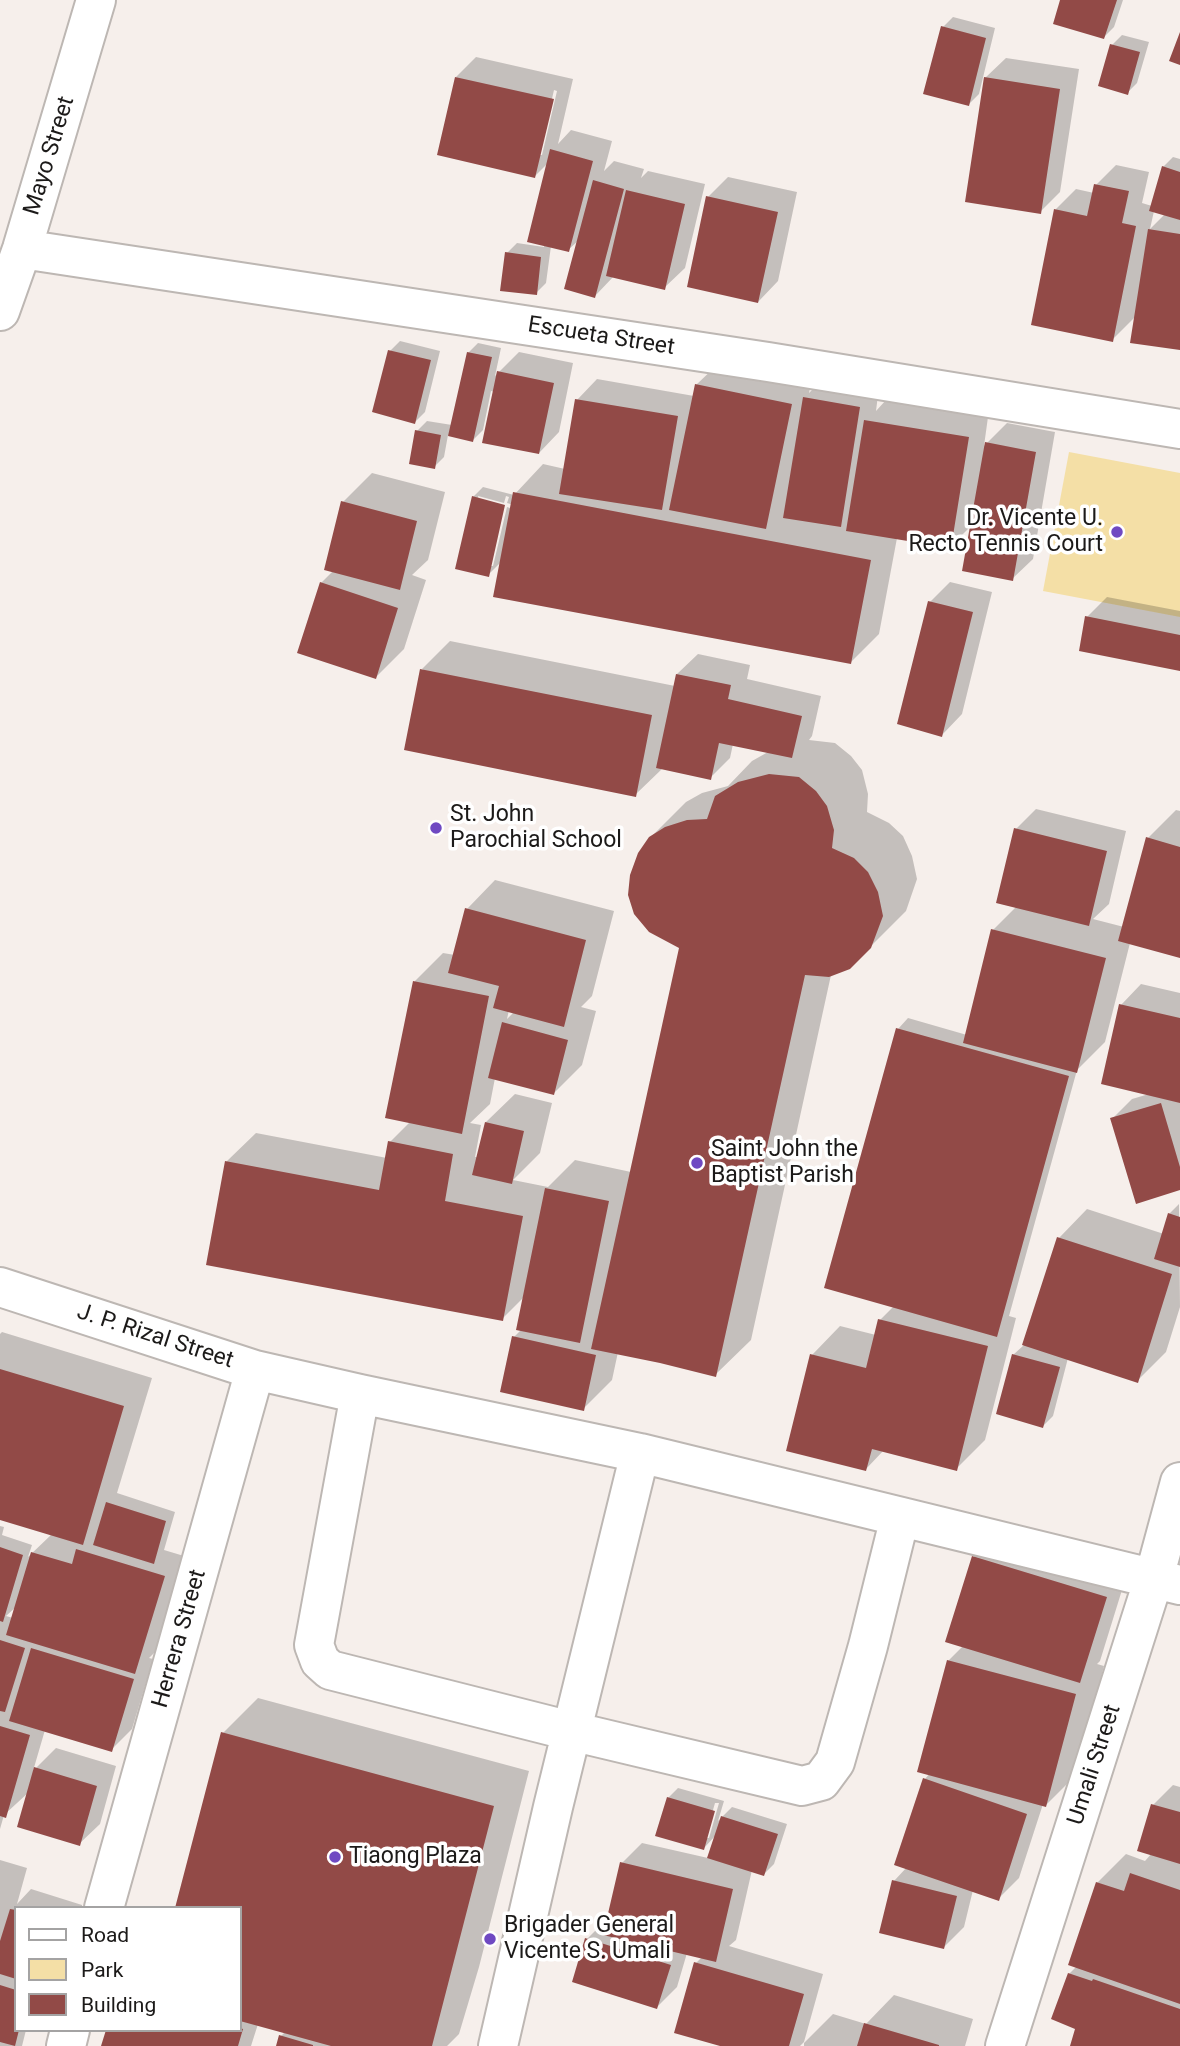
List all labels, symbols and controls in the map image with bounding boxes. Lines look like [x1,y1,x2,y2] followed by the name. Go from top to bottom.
[19,93,81,219] street label: Mayo Street
[526,312,676,362] street label: Escueta Street
[908,505,1103,559] place label: Dr. Vicente U. Recto Tennis Court
[1109,524,1125,540] marker: Dr. Vicente U. Recto Tennis Court
[450,801,622,855] place label: St. John Parochial School
[428,820,444,836] marker: St. John Parochial School
[711,1136,858,1190] place label: Saint John the Baptist Parish
[689,1155,705,1171] marker: Saint John the Baptist Parish
[73,1299,237,1375] street label: J. P. Rizal Street
[147,1567,213,1711] street label: Herrera Street
[1063,1701,1127,1829] street label: Umali Street
[349,1843,482,1871] place label: Tiaong Plaza
[327,1849,343,1865] marker: Tiaong Plaza
[14,1906,242,2032] legend
[504,1912,674,1966] place label: Brigader General Vicente S. Umali
[81,1923,129,1947] text: Road
[482,1931,498,1947] marker: Brigader General Vicente S. Umali
[81,1958,123,1982] text: Park
[81,1993,156,2017] text: Building

